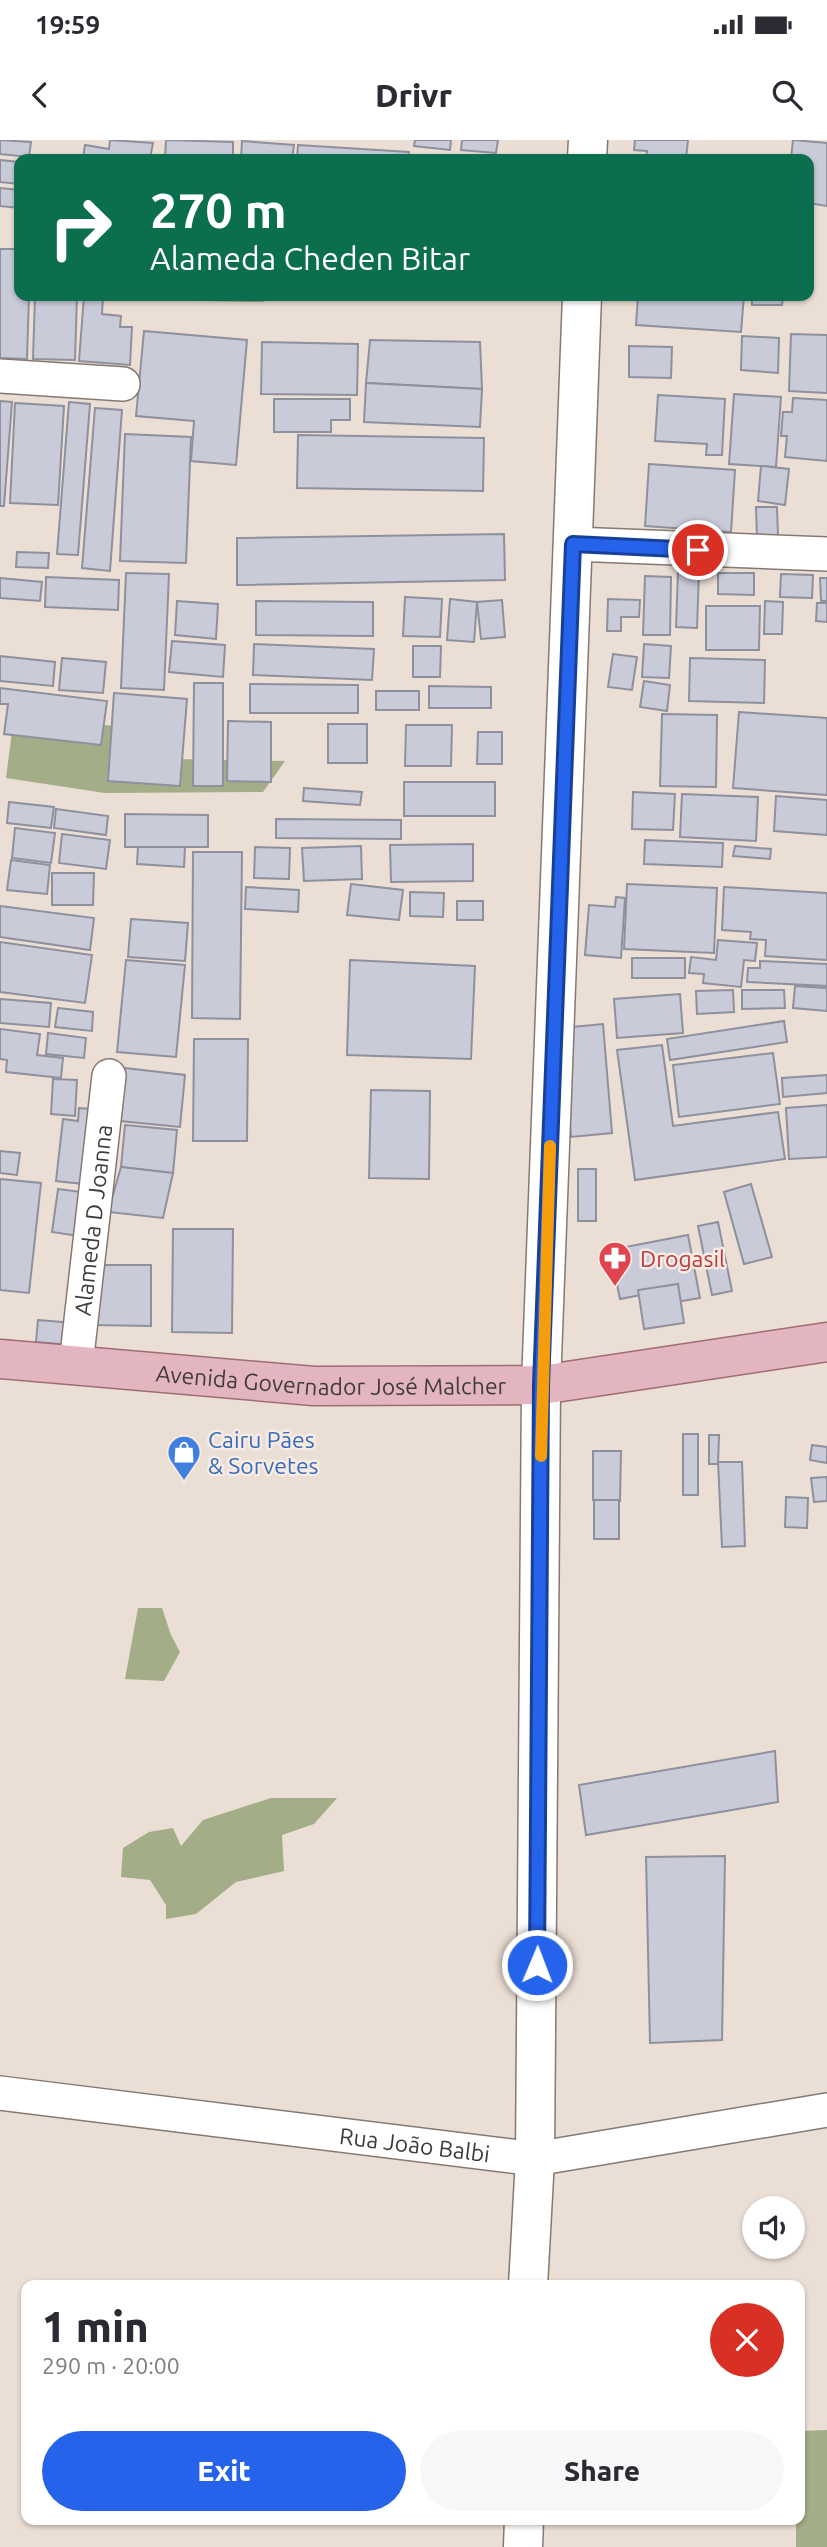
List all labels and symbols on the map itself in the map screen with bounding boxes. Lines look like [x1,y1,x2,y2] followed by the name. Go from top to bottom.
[668,520,728,580] pin
[69,1123,116,1317] street label: Alameda D Joanna
[596,1239,634,1288] pharmacy icon: Drogasil
[640,1246,725,1271] place label: Drogasil
[155,1360,507,1399] street label: Avenida Governador José Malcher
[208,1427,319,1478] place label: Cairu Pães & Sorvetes
[165,1433,203,1482] shop icon: Cairu Pães & Sorvetes
[500,1928,574,2002] position arrow
[338,2122,492,2166] street label: Rua João Balbi

